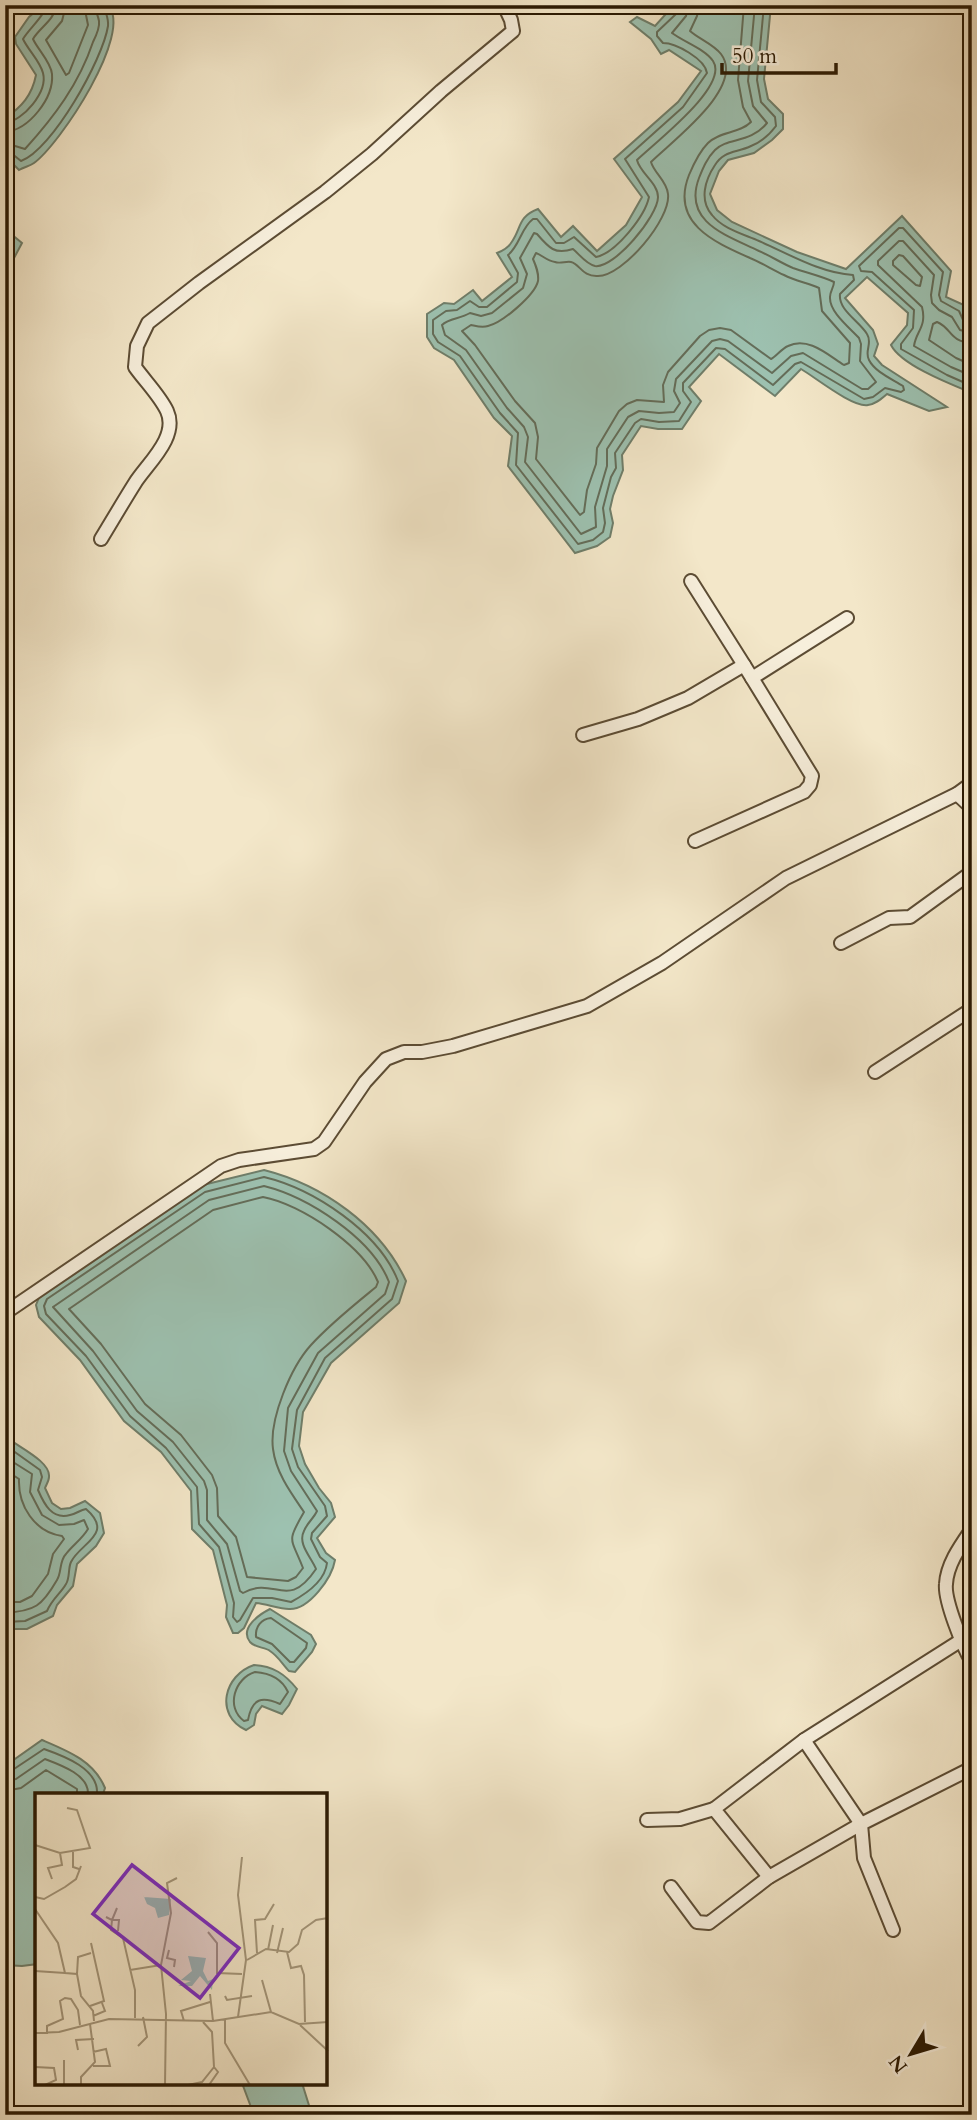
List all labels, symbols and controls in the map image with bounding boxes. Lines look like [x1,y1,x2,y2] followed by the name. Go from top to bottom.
[722,32,835,76] scale bar
[732,42,777,71] text: 50 m
[35,1793,327,2085] inset map
[876,2018,946,2088] north arrow
[883,2049,914,2078] text: N

